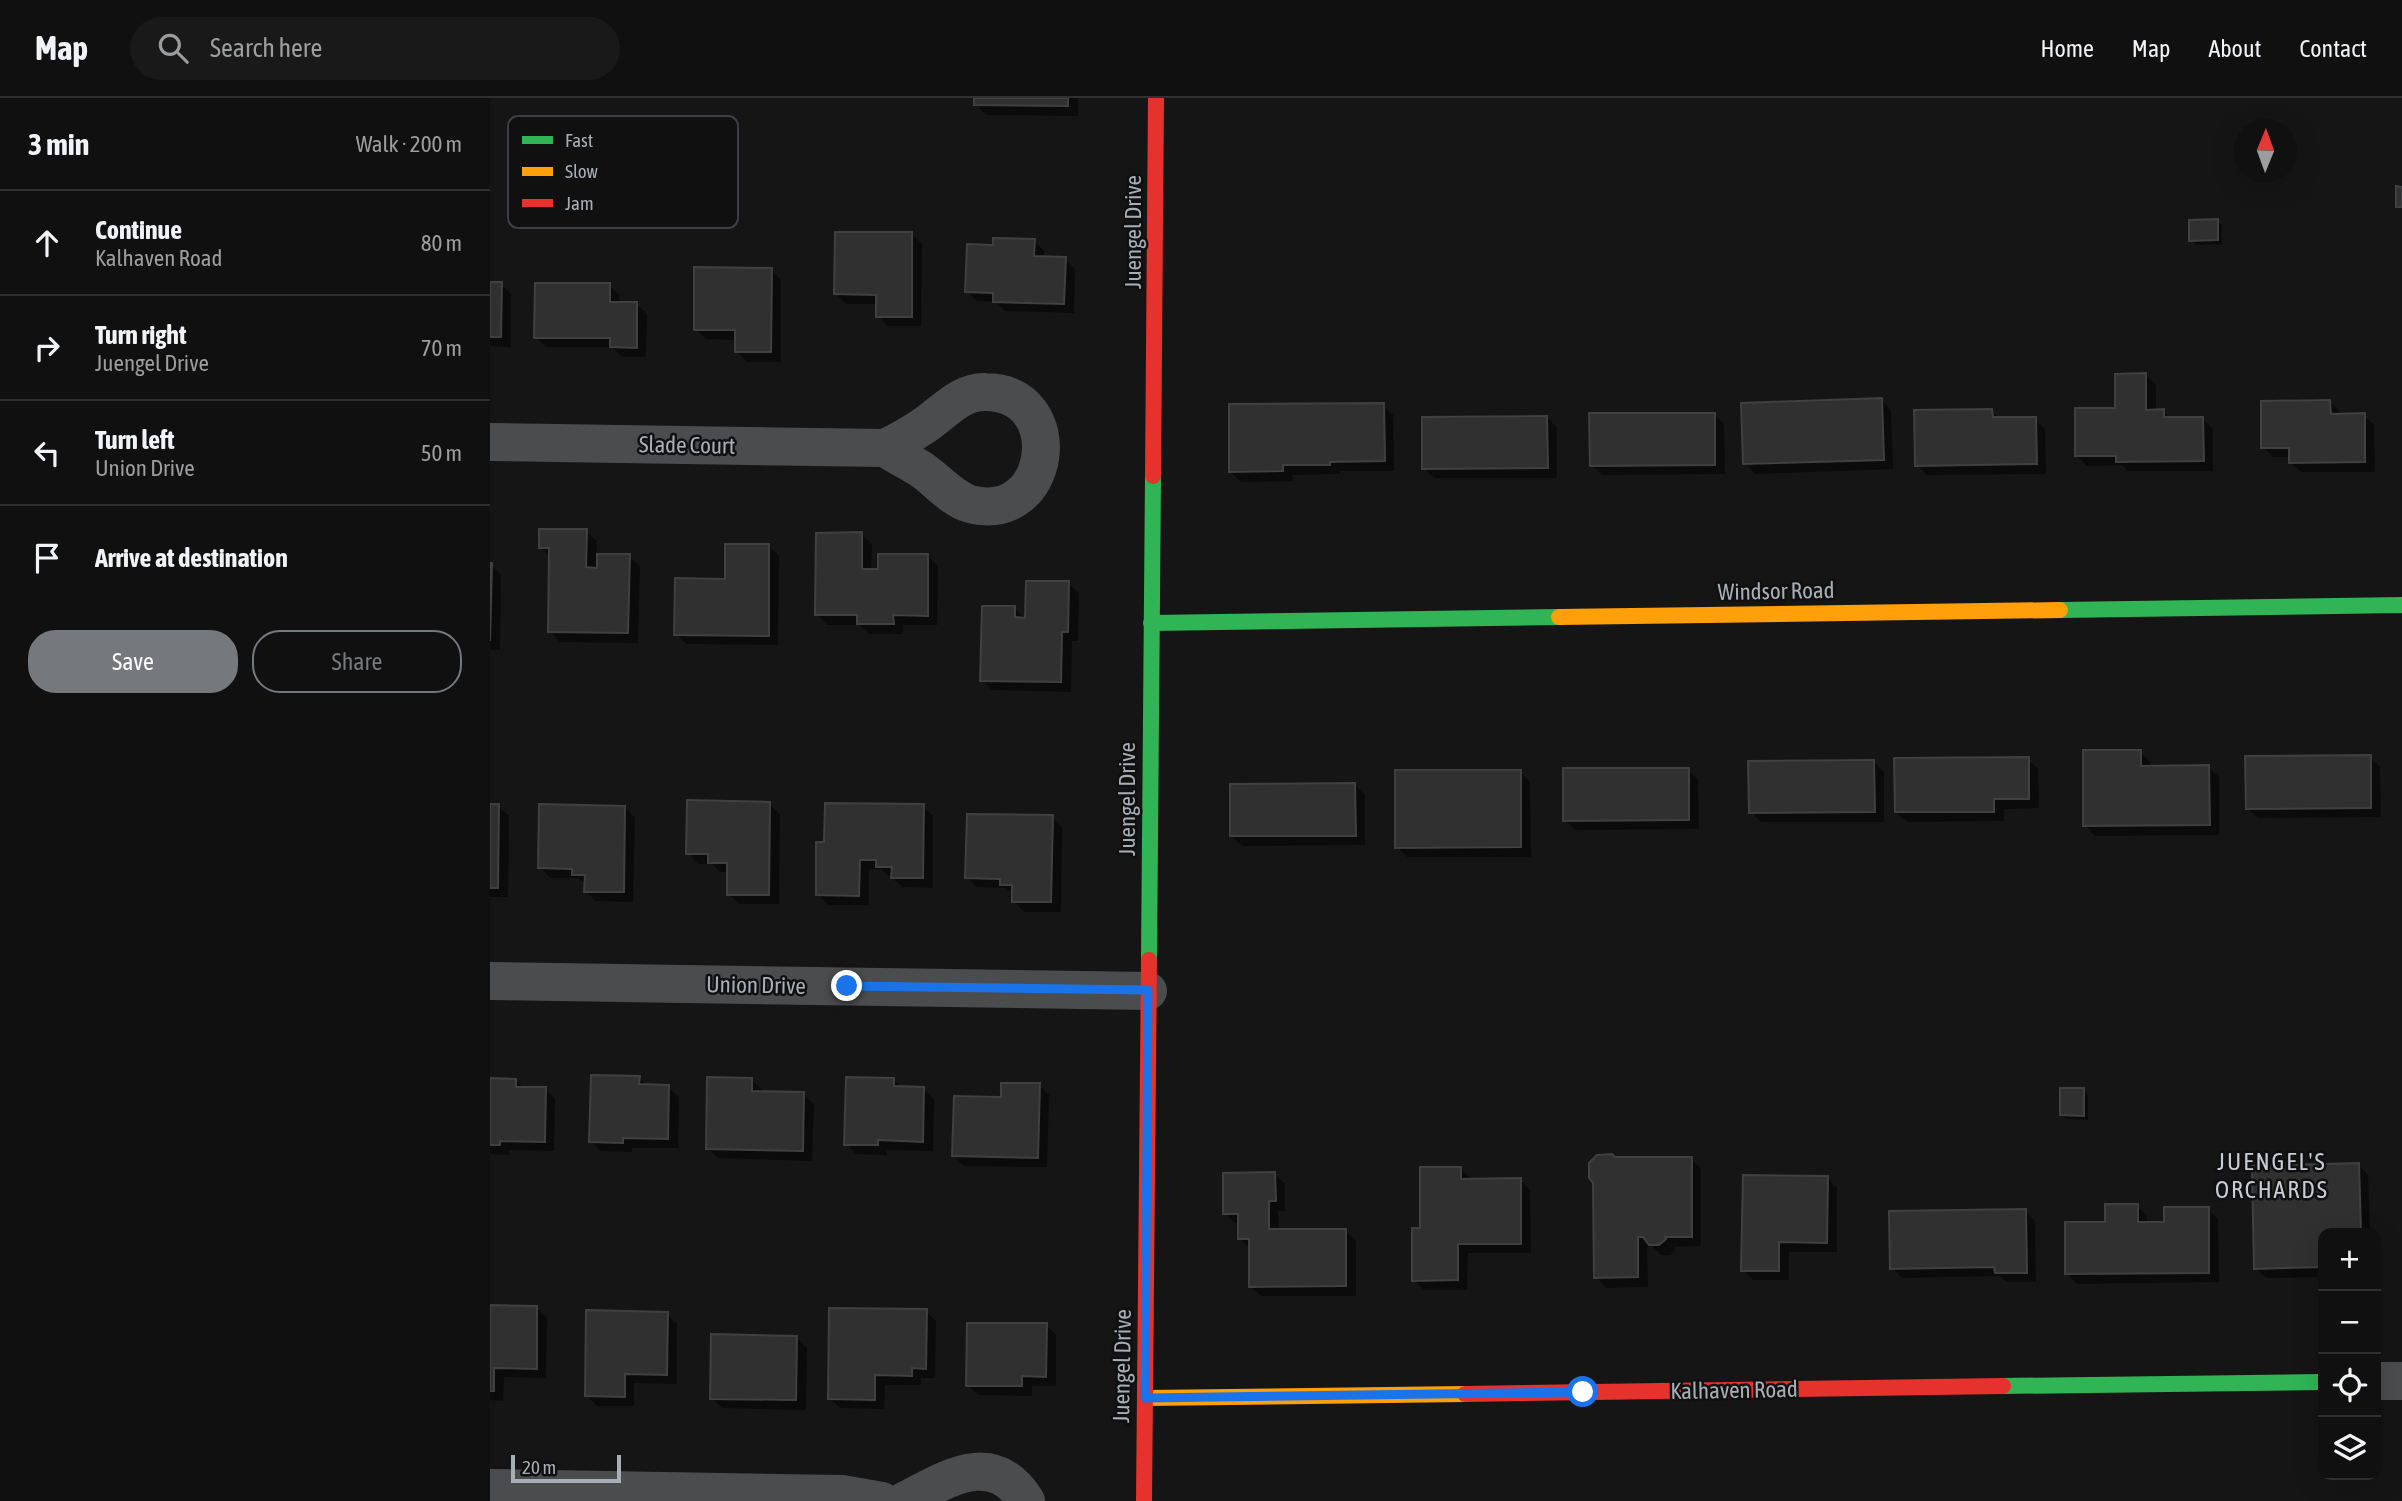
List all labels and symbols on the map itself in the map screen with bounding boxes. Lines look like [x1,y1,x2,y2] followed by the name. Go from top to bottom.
[508,116,738,228] legend
[2234,119,2297,182] north arrow
[565,129,593,151] text: Fast
[565,160,599,182] text: Slow
[1120,175,1146,289] street label: Juengel Drive
[565,192,594,214] text: Jam
[639,431,735,459] street label: Slade Court
[1717,577,1835,605] street label: Windsor Road
[1114,742,1140,856] street label: Juengel Drive
[831,970,862,1001] route end
[706,971,806,999] street label: Union Drive
[2215,1148,2329,1203] district label: JUENGEL'S ORCHARDS
[1108,1309,1136,1423] street label: Juengel Drive
[1567,1376,1598,1407] route start
[1670,1376,1798,1404] street label: Kalhaven Road
[511,1452,621,1484] scale bar

